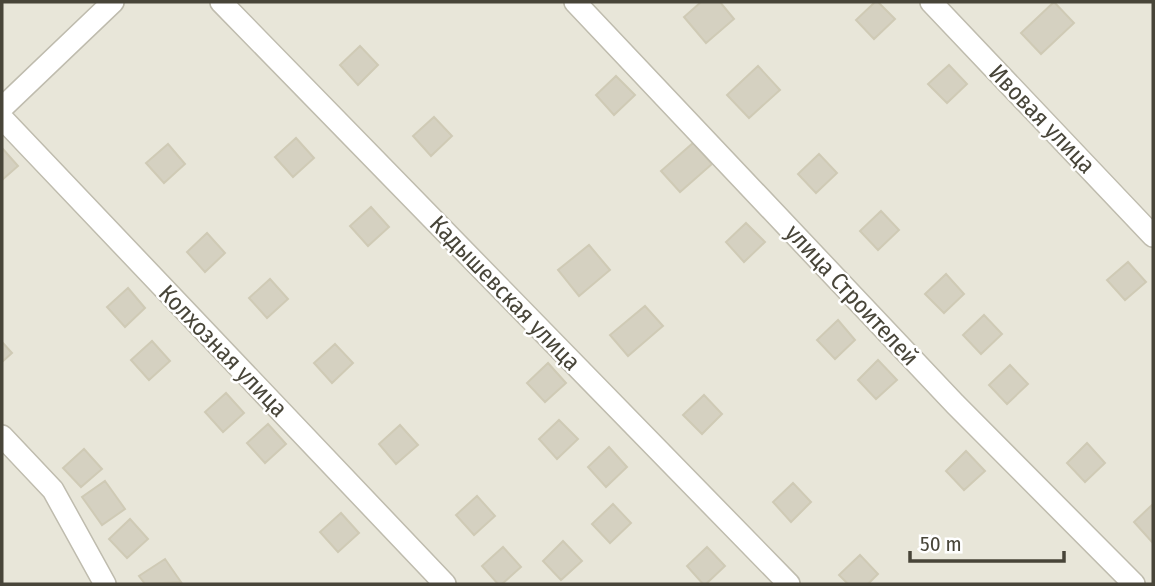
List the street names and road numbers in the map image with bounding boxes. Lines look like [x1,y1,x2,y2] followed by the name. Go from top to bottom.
[983,59,1101,179] street label: Ивовая улица
[424,210,586,376] street label: Кадышевская улица
[779,219,925,371] street label: улица Строителей
[153,279,293,423] street label: Колхозная улица

